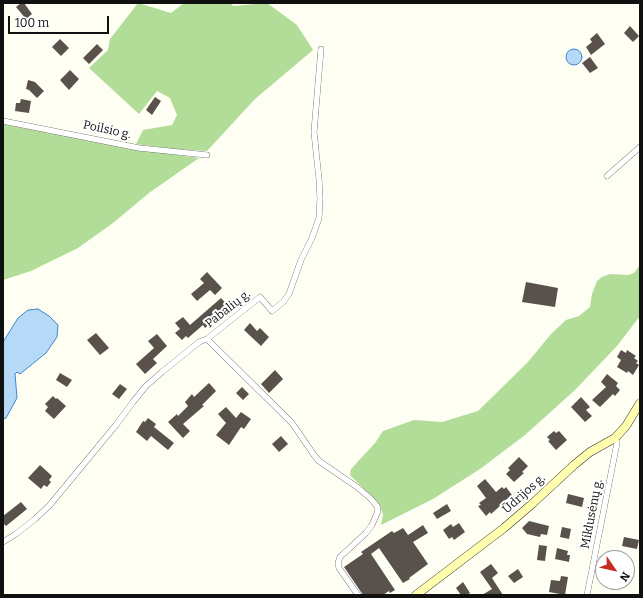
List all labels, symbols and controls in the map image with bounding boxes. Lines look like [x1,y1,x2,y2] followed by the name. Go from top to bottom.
[10,8,111,34] scale bar
[15,16,49,30] text: 100 m
[82,118,132,142] street label: Poilsio g.
[203,287,253,331] street label: Pabalių g.
[500,471,548,517] street label: Ūdrijos g.
[578,478,606,550] street label: Miklusėnų g.
[595,550,635,590] north arrow
[617,569,632,584] text: N

